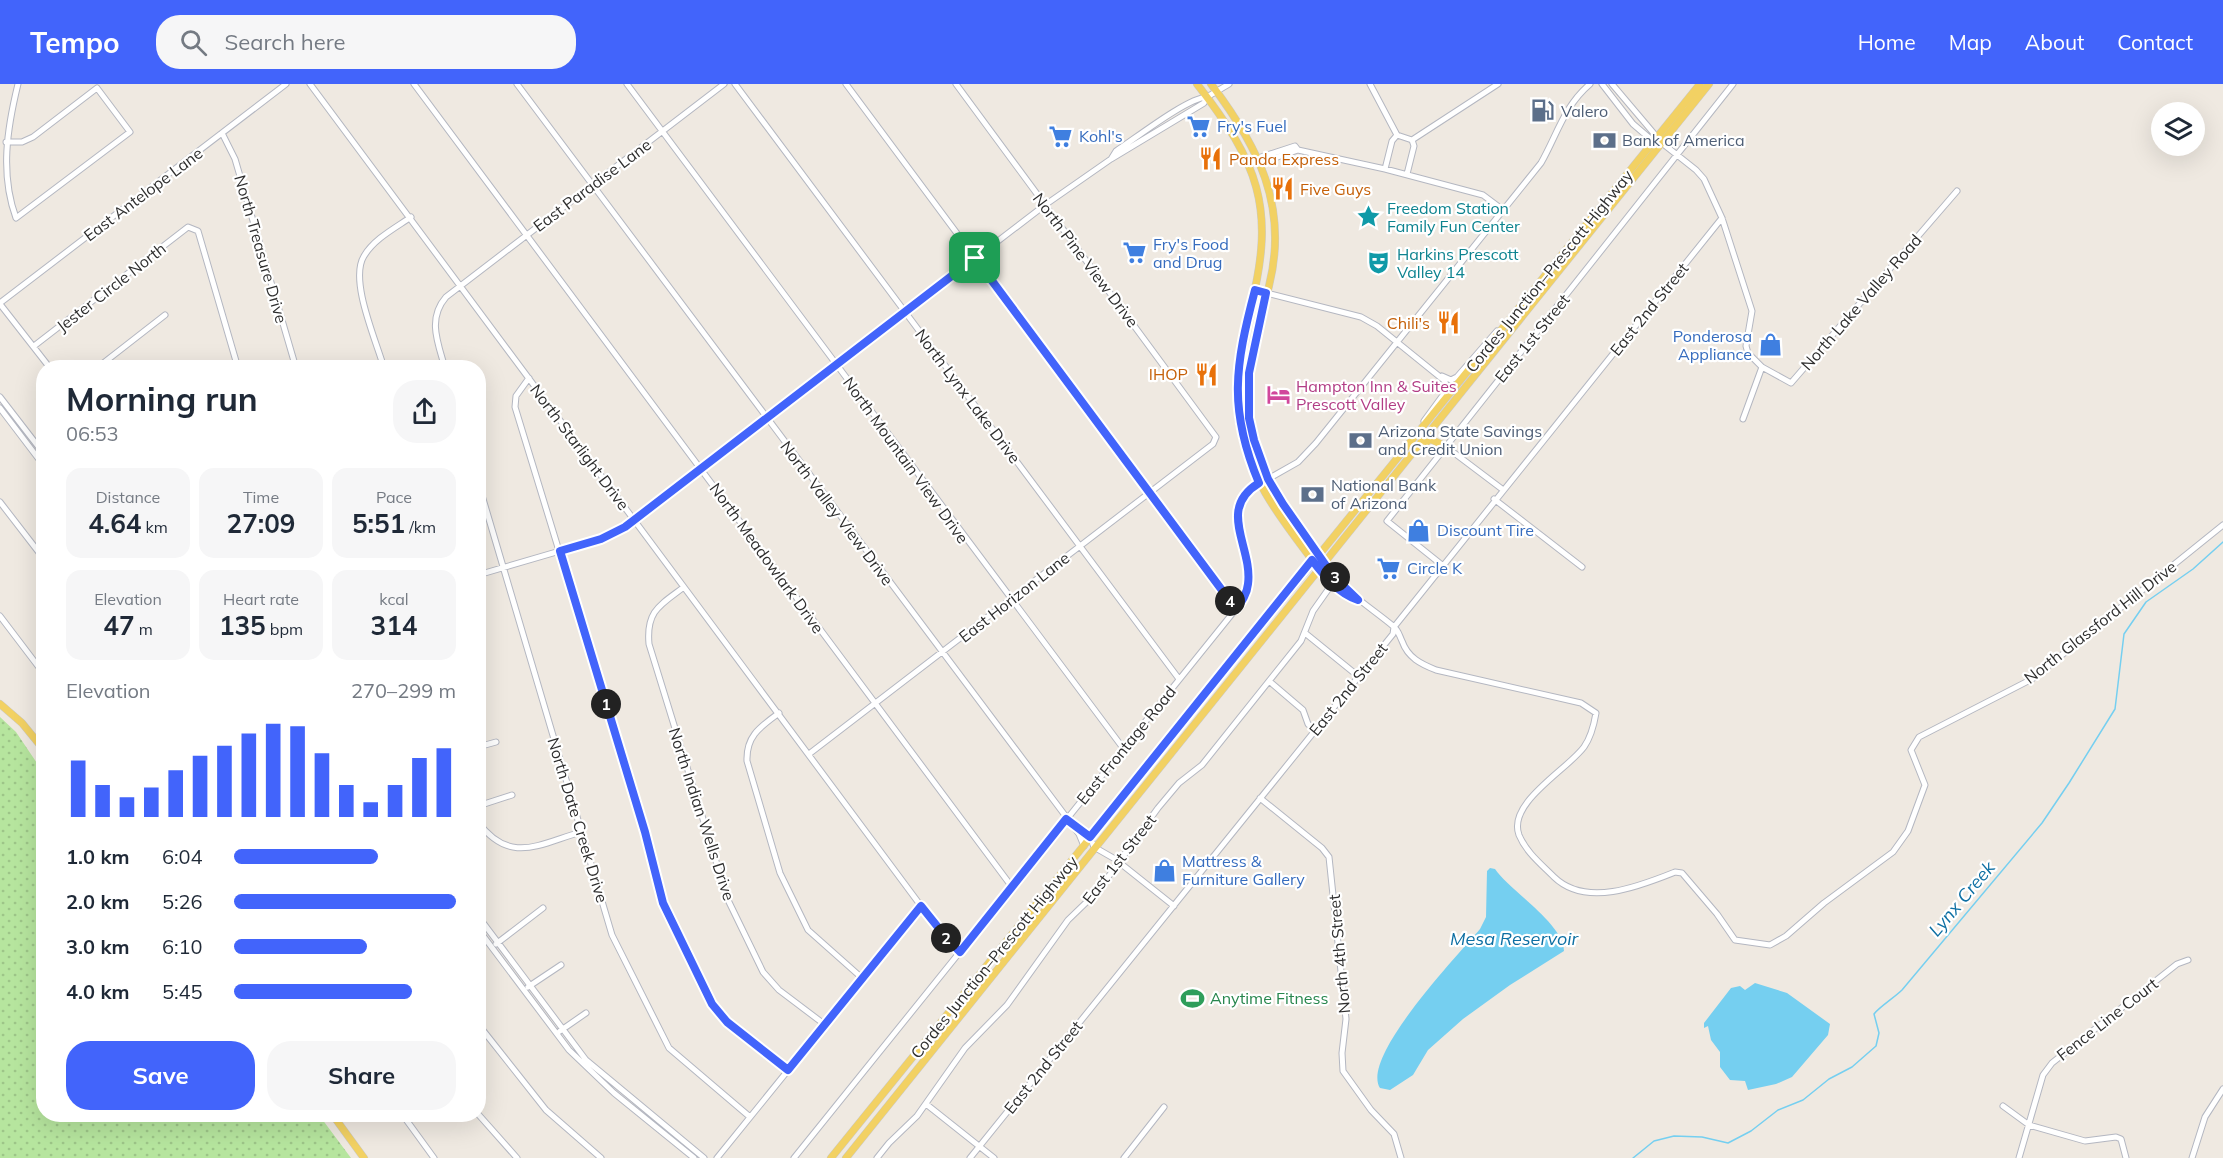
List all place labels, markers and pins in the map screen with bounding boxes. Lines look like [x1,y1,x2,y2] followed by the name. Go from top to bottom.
[1530,98,1556,124] fuel station icon: Valero
[1561,101,1608,121] place label: Valero
[1186,113,1212,139] supermarket icon: Fry's Fuel
[1217,116,1287,136] place label: Fry's Fuel
[1048,123,1074,149] supermarket icon: Kohl's
[1079,126,1123,146] place label: Kohl's
[1591,127,1617,153] bank icon: Bank of America
[1622,130,1745,150] place label: Bank of America
[1198,146,1224,172] restaurant icon: Panda Express
[1229,149,1339,169] place label: Panda Express
[1269,176,1295,202] restaurant icon: Five Guys
[1300,179,1371,199] place label: Five Guys
[1387,198,1520,236] place label: Freedom Station Family Fun Center
[1356,204,1382,230] place icon: Freedom Station Family Fun Center
[949,232,1000,283] pin
[1153,234,1229,272] place label: Fry's Food and Drug
[1122,240,1148,266] supermarket icon: Fry's Food and Drug
[1397,244,1519,282] place label: Harkins Prescott Valley 14
[1366,250,1392,276] theatre icon: Harkins Prescott Valley 14
[1435,310,1461,336] restaurant icon: Chili's
[1387,313,1430,333] place label: Chili's
[1673,326,1752,364] place label: Ponderosa Appliance
[1757,332,1783,358] shop icon: Ponderosa Appliance
[1193,361,1219,387] restaurant icon: IHOP
[1149,364,1188,384] place label: IHOP
[1296,376,1457,414] place label: Hampton Inn & Suites Prescott Valley
[1265,382,1291,408] hotel icon: Hampton Inn & Suites Prescott Valley
[1378,421,1542,459] place label: Arizona State Savings and Credit Union
[1347,427,1373,453] bank icon: Arizona State Savings and Credit Union
[1331,475,1437,513] place label: National Bank of Arizona
[1300,481,1326,507] bank icon: National Bank of Arizona
[1406,517,1432,543] shop icon: Discount Tire
[1437,520,1534,540] place label: Discount Tire
[1376,555,1402,581] supermarket icon: Circle K
[1407,558,1463,578] place label: Circle K
[1320,562,1350,592] pin: 3
[1215,586,1245,616] pin: 4
[591,689,621,719] pin: 1
[1182,851,1305,889] place label: Mattress & Furniture Gallery
[1151,857,1177,883] shop icon: Mattress & Furniture Gallery
[931,923,961,953] pin: 2
[1179,985,1205,1011] sports icon: Anytime Fitness
[1210,988,1328,1008] place label: Anytime Fitness

